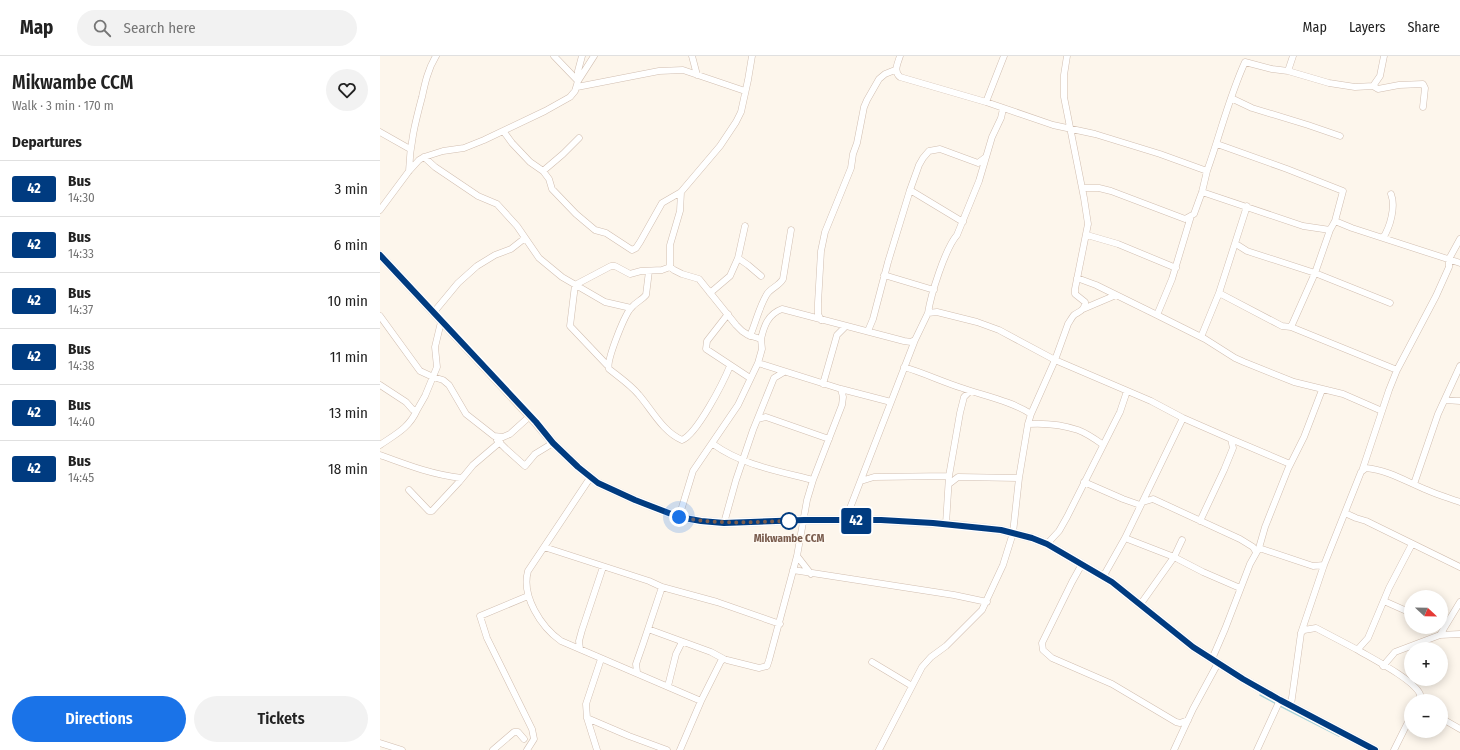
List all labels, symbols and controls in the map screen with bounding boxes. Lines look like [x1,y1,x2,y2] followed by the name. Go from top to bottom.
[77,10,357,46] search box
[20,16,53,39] text: Map
[91,17,113,39] icon: search
[123,19,196,37] text: Search here
[1303,19,1327,36] text: Map
[1349,19,1385,36] text: Layers
[1407,19,1440,36] text: Share
[326,69,368,111] button: heart
[12,71,134,94] text: Mikwambe CCM
[12,98,114,113] text: Walk · 3 min · 170 m
[12,133,82,151] text: Departures
[68,172,91,190] text: Bus
[27,180,41,197] text: 42
[334,180,368,198] text: 3 min
[68,190,95,205] text: 14:30
[68,228,91,246] text: Bus
[27,236,41,253] text: 42
[334,236,368,254] text: 6 min
[68,246,94,261] text: 14:33
[68,284,91,302] text: Bus
[27,292,41,309] text: 42
[328,292,368,310] text: 10 min
[68,302,93,317] text: 14:37
[68,340,91,358] text: Bus
[27,348,41,365] text: 42
[330,348,368,366] text: 11 min
[68,358,95,373] text: 14:38
[68,396,91,414] text: Bus
[27,404,41,421] text: 42
[329,404,368,422] text: 13 min
[68,414,95,429] text: 14:40
[68,452,91,470] text: Bus
[27,460,41,477] text: 42
[328,460,368,478] text: 18 min
[68,470,94,485] text: 14:45
[669,507,689,527] your location
[838,508,874,534] line badge: 42
[780,512,798,530] marker: Mikwambe CCM
[849,512,863,529] text: 42
[754,532,824,545] place label: Mikwambe CCM
[1404,590,1448,634] north arrow
[1404,590,1448,738] map controls
[1404,642,1448,686] button: +
[1404,694,1448,738] button: −
[12,696,186,742] button: Directions
[194,696,368,742] button: Tickets

